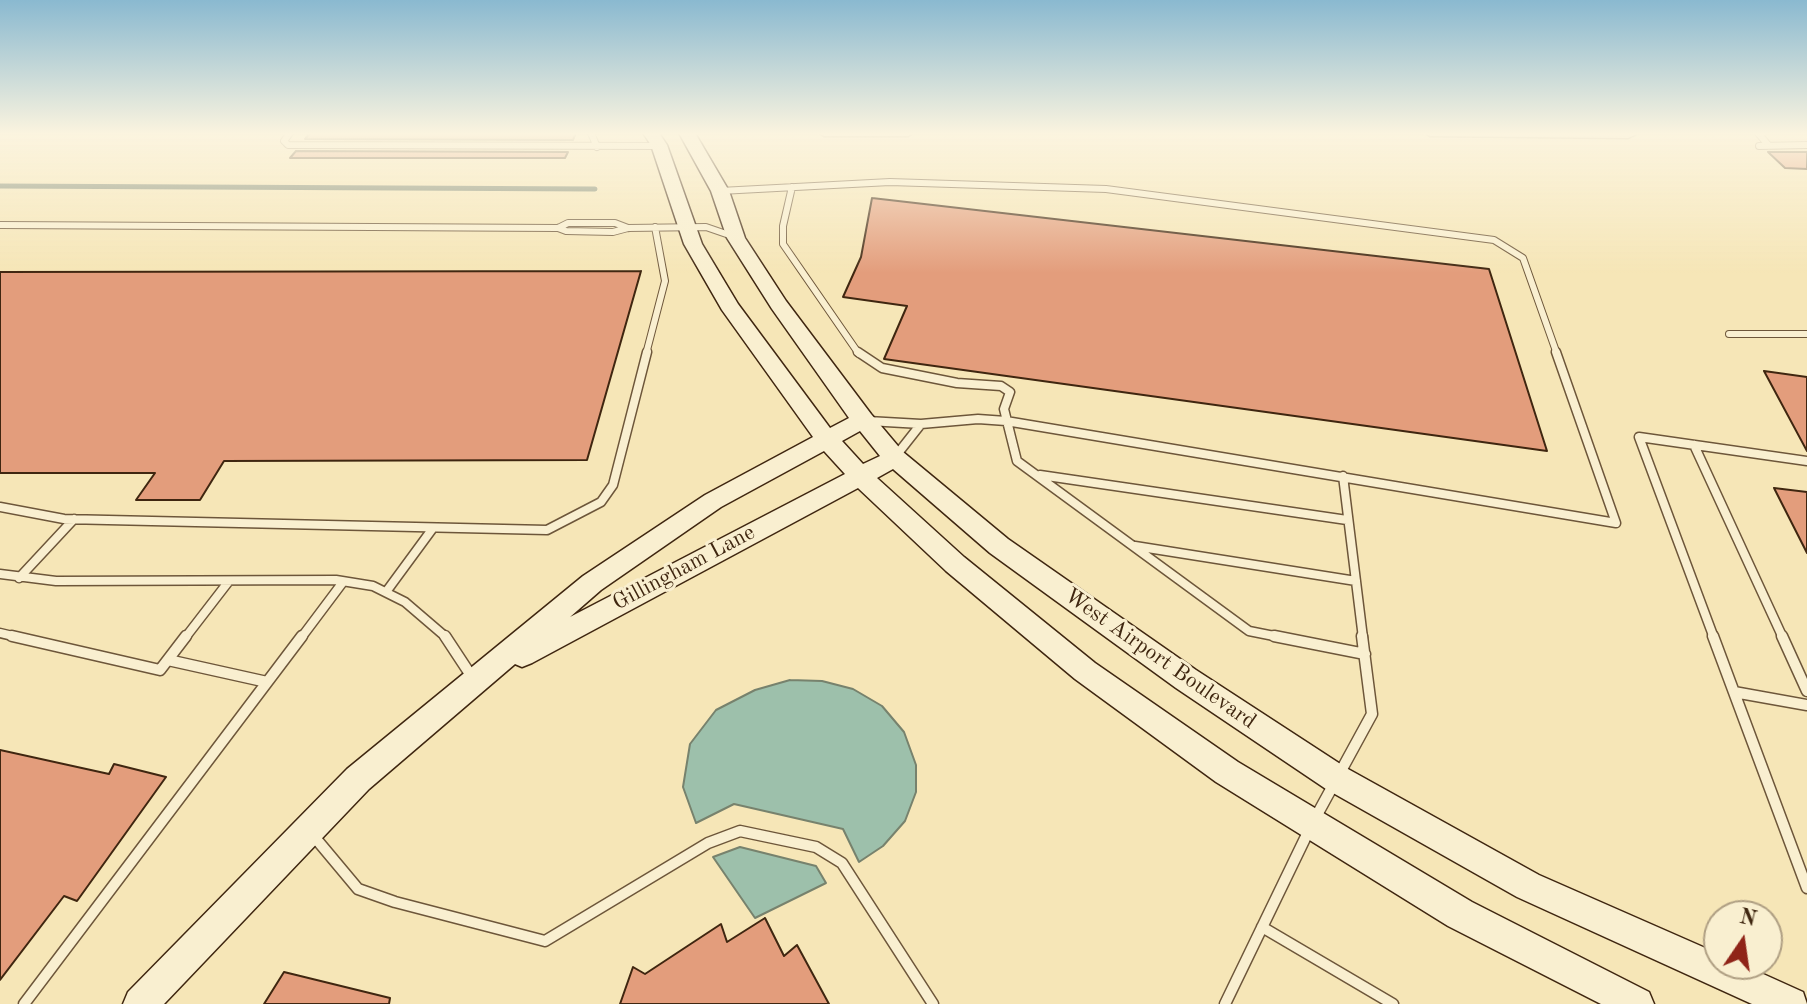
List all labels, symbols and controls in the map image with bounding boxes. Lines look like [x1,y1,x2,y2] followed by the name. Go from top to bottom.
[608,519,760,617] street label: Gillingham Lane
[1059,583,1261,735] street label: West Airport Boulevard
[1703,900,1783,980] north arrow
[1737,906,1759,931] text: N

